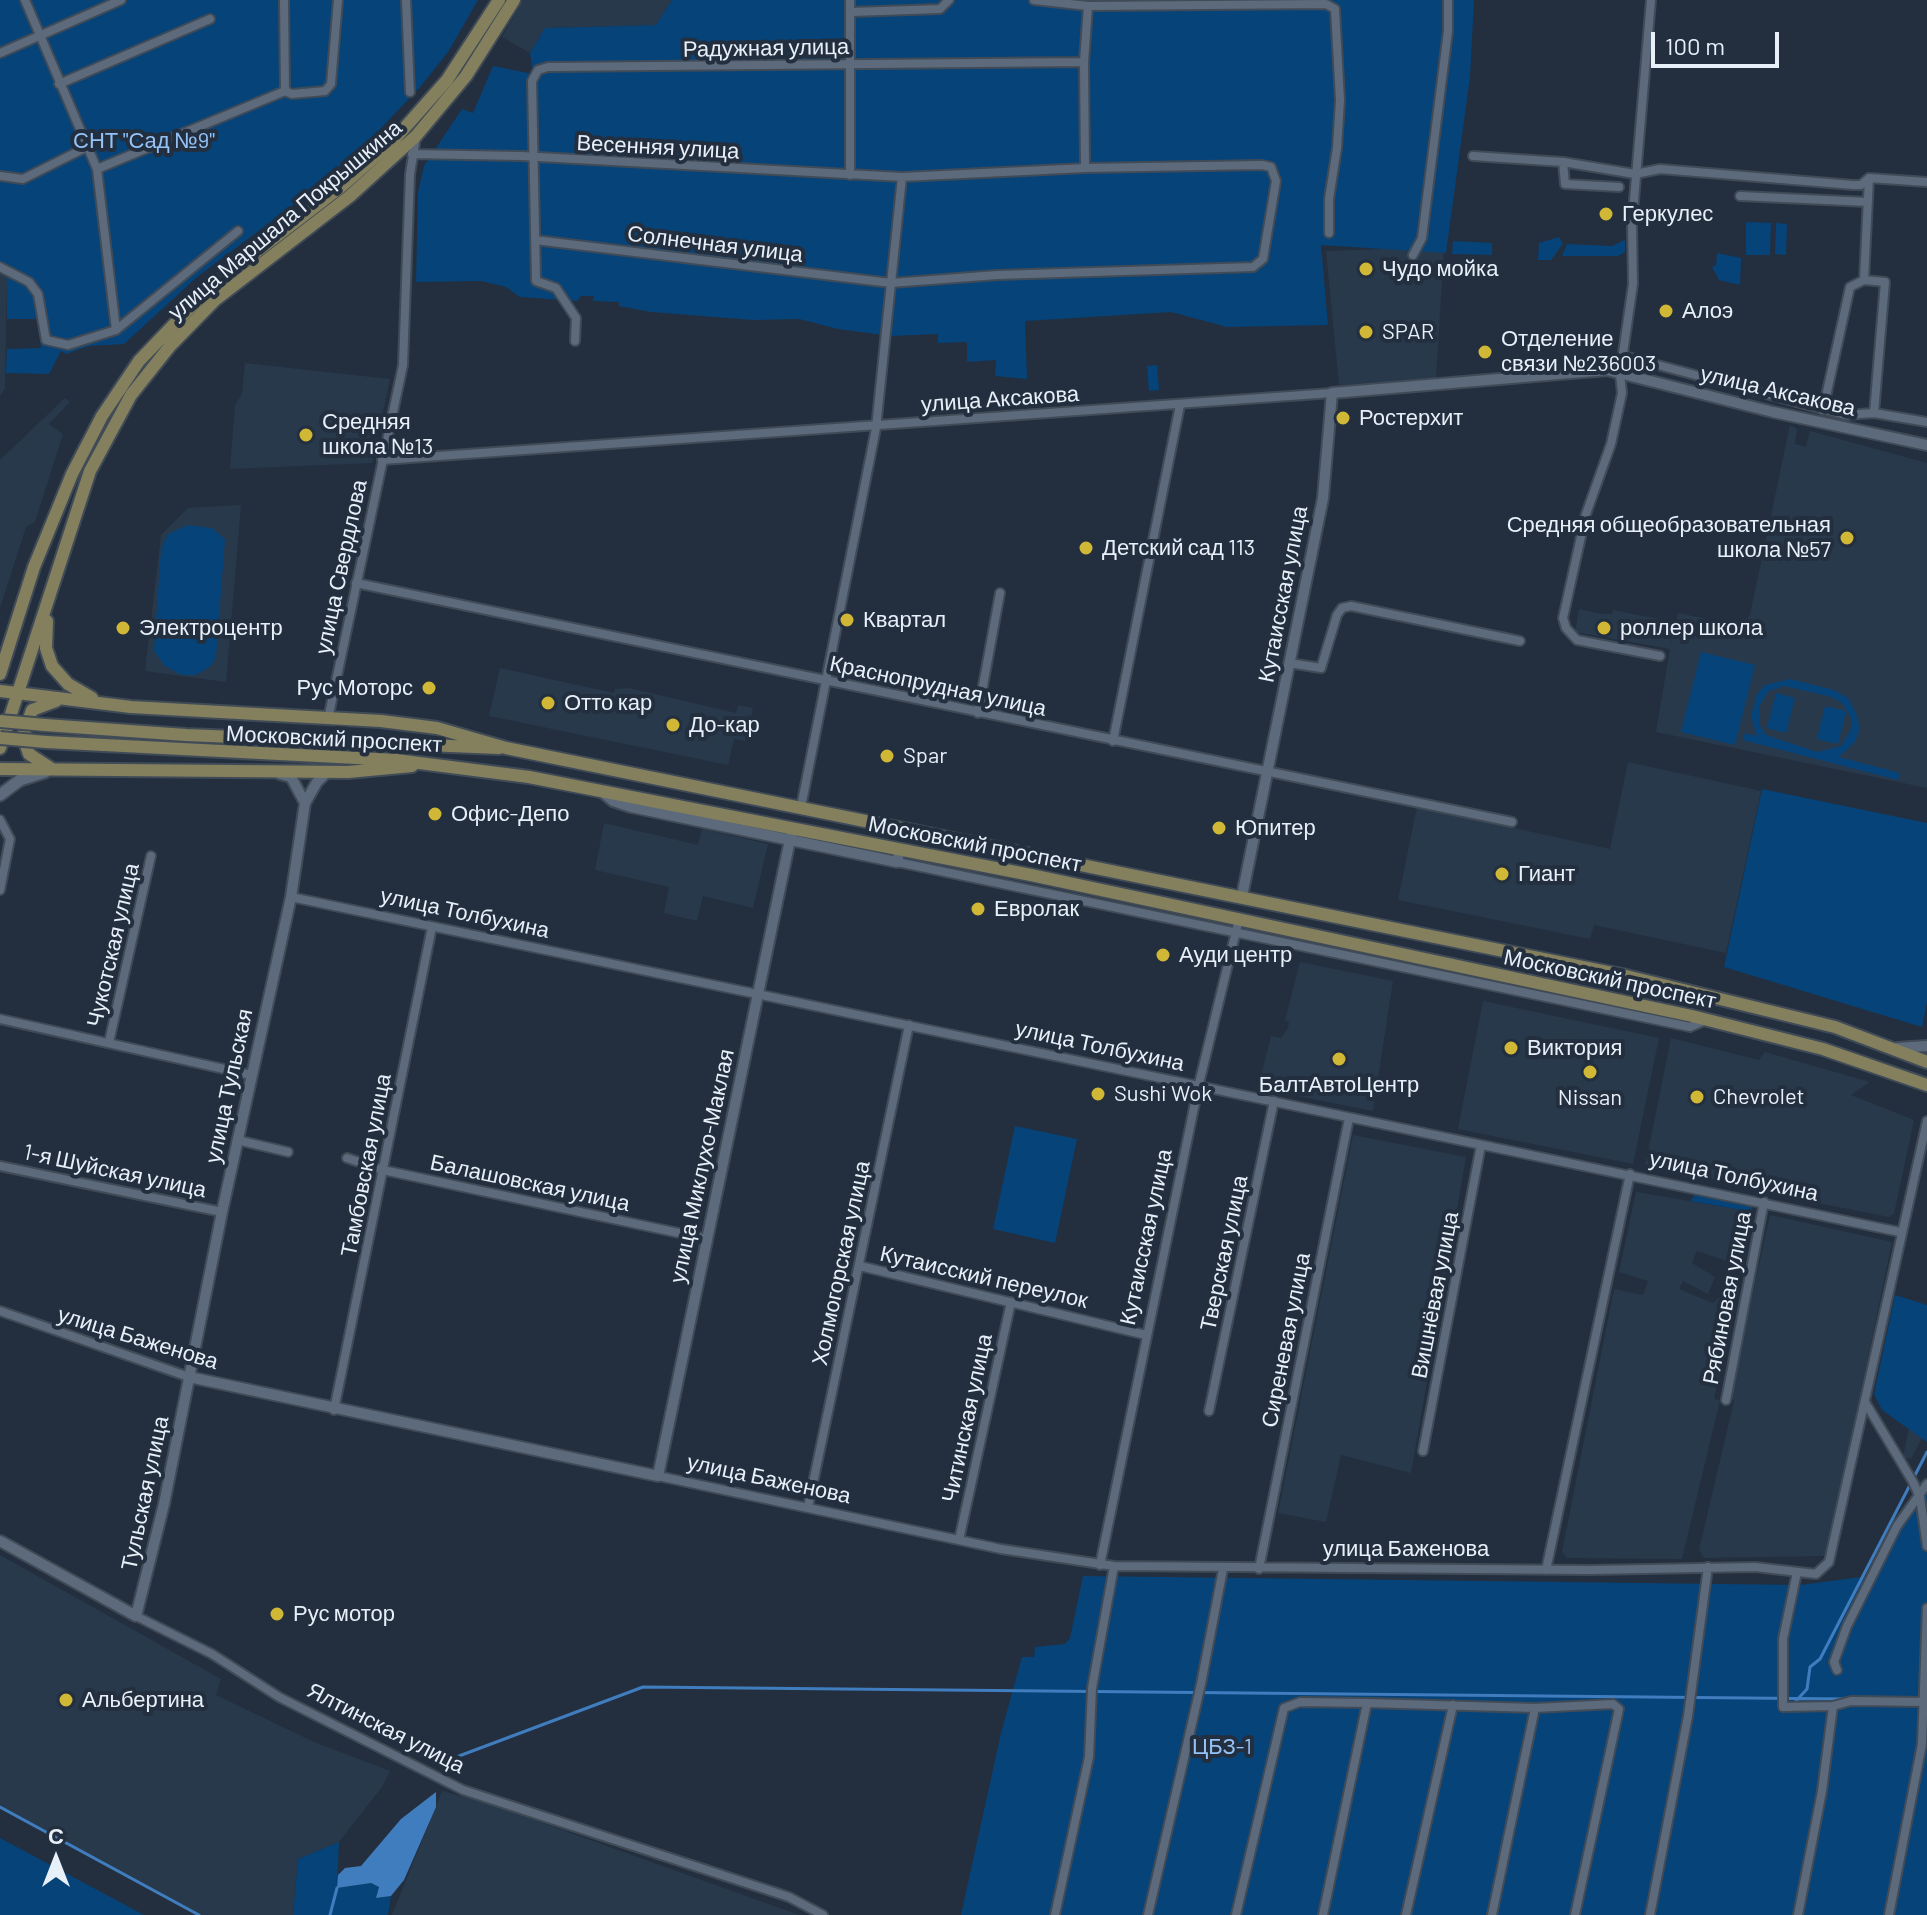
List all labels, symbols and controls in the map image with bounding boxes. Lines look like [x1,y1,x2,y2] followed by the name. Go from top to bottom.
[1655,16,1783,66] scale bar
[1665,31,1725,60] text: 100 m
[683,33,849,63] street label: Радужная улица
[163,114,407,326] street label: улица Маршала Покрышкина
[73,128,215,154] park label: СНТ "Сад №9"
[576,130,740,164] street label: Весенняя улица
[1622,201,1713,227] place label: Геркулес
[1597,205,1615,223] marker: Геркулес
[626,220,804,268] street label: Солнечная улица
[1382,256,1498,282] place label: Чудо мойка
[1357,260,1375,278] marker: Чудо мойка
[1682,298,1733,324] place label: Алоэ
[1657,302,1675,320] marker: Алоэ
[1382,319,1434,345] place label: SPAR
[1357,323,1375,341] marker: SPAR
[1501,326,1656,378] place label: Отделение связи №236003
[1476,343,1494,361] marker: Отделение связи №236003
[1698,360,1858,422] street label: улица Аксакова
[920,380,1080,418] street label: улица Аксакова
[1359,405,1463,431] place label: Ростерхит
[322,409,433,460] place label: Средняя школа №13
[1334,409,1352,427] marker: Ростерхит
[297,426,315,444] marker: Средняя школа №13
[310,477,372,657] street label: улица Свердлова
[1253,503,1313,685] street label: Кутаисская улица
[1507,512,1831,564] place label: Средняя общеобразовательная школа №57
[1838,529,1856,547] marker: Средняя общеобразовательная школа №57
[1102,535,1255,561] place label: Детский сад 113
[1077,539,1095,557] marker: Детский сад 113
[863,607,946,633] place label: Квартал
[838,611,856,629] marker: Квартал
[139,615,283,641] place label: Электроцентр
[1620,615,1763,641] place label: роллер школа
[114,619,132,637] marker: Электроцентр
[1595,619,1613,637] marker: роллер школа
[827,650,1049,722] street label: Краснопрудная улица
[297,675,413,701] place label: Рус Моторс
[420,679,438,697] marker: Рус Моторс
[564,690,652,716] place label: Отто кар
[539,694,557,712] marker: Отто кар
[689,712,760,738] place label: До-кар
[664,716,682,734] marker: До-кар
[225,720,443,758] street label: Московский проспект
[903,743,947,769] place label: Spar
[878,747,896,765] marker: Spar
[451,801,569,827] place label: Офис-Депо
[426,805,444,823] marker: Офис-Депо
[866,810,1084,878] street label: Московский проспект
[1235,815,1316,841] place label: Юпитер
[1210,819,1228,837] marker: Юпитер
[81,861,145,1029] street label: Чукотская улица
[1518,861,1575,887] place label: Гиант
[1493,865,1511,883] marker: Гиант
[378,882,552,944] street label: улица Толбухина
[994,896,1079,922] place label: Евролак
[969,900,987,918] marker: Евролак
[1179,942,1292,968] place label: Ауди центр
[1501,944,1719,1014] street label: Московский проспект
[1154,946,1172,964] marker: Ауди центр
[200,1006,258,1166] street label: улица Тульская
[1013,1015,1187,1077] street label: улица Толбухина
[1527,1035,1622,1061] place label: Виктория
[1502,1039,1520,1057] marker: Виктория
[664,1047,740,1285] street label: улица Миклухо-Маклая
[1330,1050,1348,1068] marker: БалтАвтоЦентр
[1581,1063,1599,1081] marker: Nissan
[335,1071,397,1259] street label: Тамбовская улица
[1259,1072,1419,1098] place label: БалтАвтоЦентр
[1114,1081,1212,1107] place label: Sushi Wok
[1713,1084,1804,1110] place label: Chevrolet
[1089,1085,1107,1103] marker: Sushi Wok
[1558,1085,1622,1111] place label: Nissan
[1688,1088,1706,1106] marker: Chevrolet
[21,1139,209,1203] street label: 1-я Шуйская улица
[1647,1145,1821,1207] street label: улица Толбухина
[1114,1147,1178,1327] street label: Кутаисская улица
[428,1149,632,1217] street label: Балашовская улица
[806,1158,876,1368] street label: Холмогорская улица
[1195,1173,1253,1333] street label: Тверская улица
[1406,1209,1464,1381] street label: Вишнёвая улица
[1697,1209,1757,1387] street label: Рябиновая улица
[877,1240,1091,1314] street label: Кутаисский переулок
[1256,1250,1316,1430] street label: Сиреневая улица
[54,1301,222,1375] street label: улица Баженова
[936,1331,998,1505] street label: Читинская улица
[116,1413,174,1573] street label: Тульская улица
[685,1449,853,1509] street label: улица Баженова
[1323,1536,1489,1562] street label: улица Баженова
[293,1601,395,1627] place label: Рус мотор
[268,1605,286,1623] marker: Рус мотор
[303,1677,469,1779] street label: Ялтинская улица
[82,1687,204,1713] place label: Альбертина
[57,1691,75,1709] marker: Альбертина
[1192,1734,1252,1760] park label: ЦБЗ-1
[16,1819,96,1899] north arrow
[48,1822,64,1848] text: С

